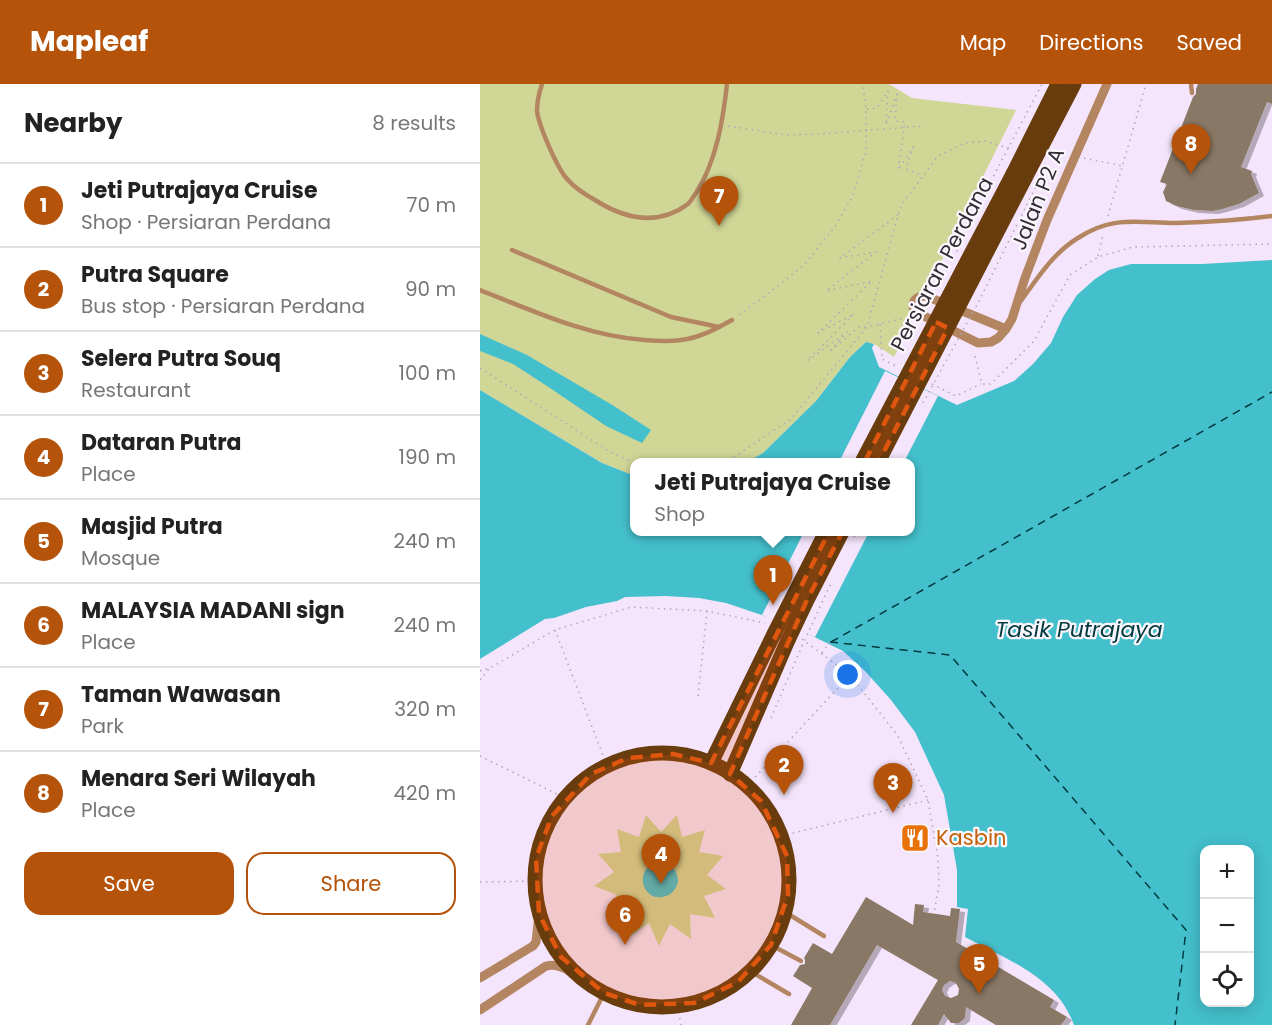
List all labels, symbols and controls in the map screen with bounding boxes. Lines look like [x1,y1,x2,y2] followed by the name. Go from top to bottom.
[30,22,148,61] text: Mapleaf
[960,28,1006,57] text: Map
[1039,28,1143,57] text: Directions
[1176,28,1242,57] text: Saved
[24,105,122,141] text: Nearby
[372,109,456,137] text: 8 results
[1172,124,1210,174] pin: 8
[1004,143,1071,254] street label: Jalan P2 A
[883,172,1000,356] street label: Persiaran Perdana
[81,175,317,206] text: Jeti Putrajaya Cruise
[700,176,738,226] pin: 7
[40,191,47,219] text: 1
[407,191,456,219] text: 70 m
[81,208,331,236] text: Shop · Persiaran Perdana
[81,259,229,290] text: Putra Square
[38,275,49,303] text: 2
[405,275,456,303] text: 90 m
[81,292,365,320] text: Bus stop · Persiaran Perdana
[81,343,281,374] text: Selera Putra Souq
[37,359,50,387] text: 3
[399,359,456,387] text: 100 m
[81,376,191,404] text: Restaurant
[81,427,242,458] text: Dataran Putra
[37,443,50,471] text: 4
[399,443,456,471] text: 190 m
[630,458,915,536] popup
[81,460,136,488] text: Place
[654,467,891,498] text: Jeti Putrajaya Cruise
[654,500,705,528] text: Shop
[81,511,223,542] text: Masjid Putra
[37,527,50,555] text: 5
[393,527,456,555] text: 240 m
[81,544,160,572] text: Mosque
[754,556,792,605] pin: 1
[81,595,345,626] text: MALAYSIA MADANI sign
[37,611,50,639] text: 6
[393,611,456,639] text: 240 m
[995,614,1163,645] water label: Tasik Putrajaya
[81,628,136,656] text: Place
[833,660,862,689] your location
[81,679,281,710] text: Taman Wawasan
[38,695,49,723] text: 7
[394,695,456,723] text: 320 m
[81,712,124,740] text: Park
[764,746,804,795] pin: 2
[81,763,316,794] text: Menara Seri Wilayah
[874,764,912,813] pin: 3
[37,779,50,807] text: 8
[393,779,456,807] text: 420 m
[81,796,136,824] text: Place
[899,822,931,854] restaurant icon: Kasbin
[936,823,1007,852] place label: Kasbin
[642,834,681,884] pin: 4
[1200,845,1254,1007] map controls
[1200,845,1254,899] button: +
[24,852,234,915] button: Save
[246,852,456,915] button: Share
[606,896,644,945] pin: 6
[1200,899,1254,953] button: −
[960,944,998,994] pin: 5
[1200,953,1254,1007] button: locate

